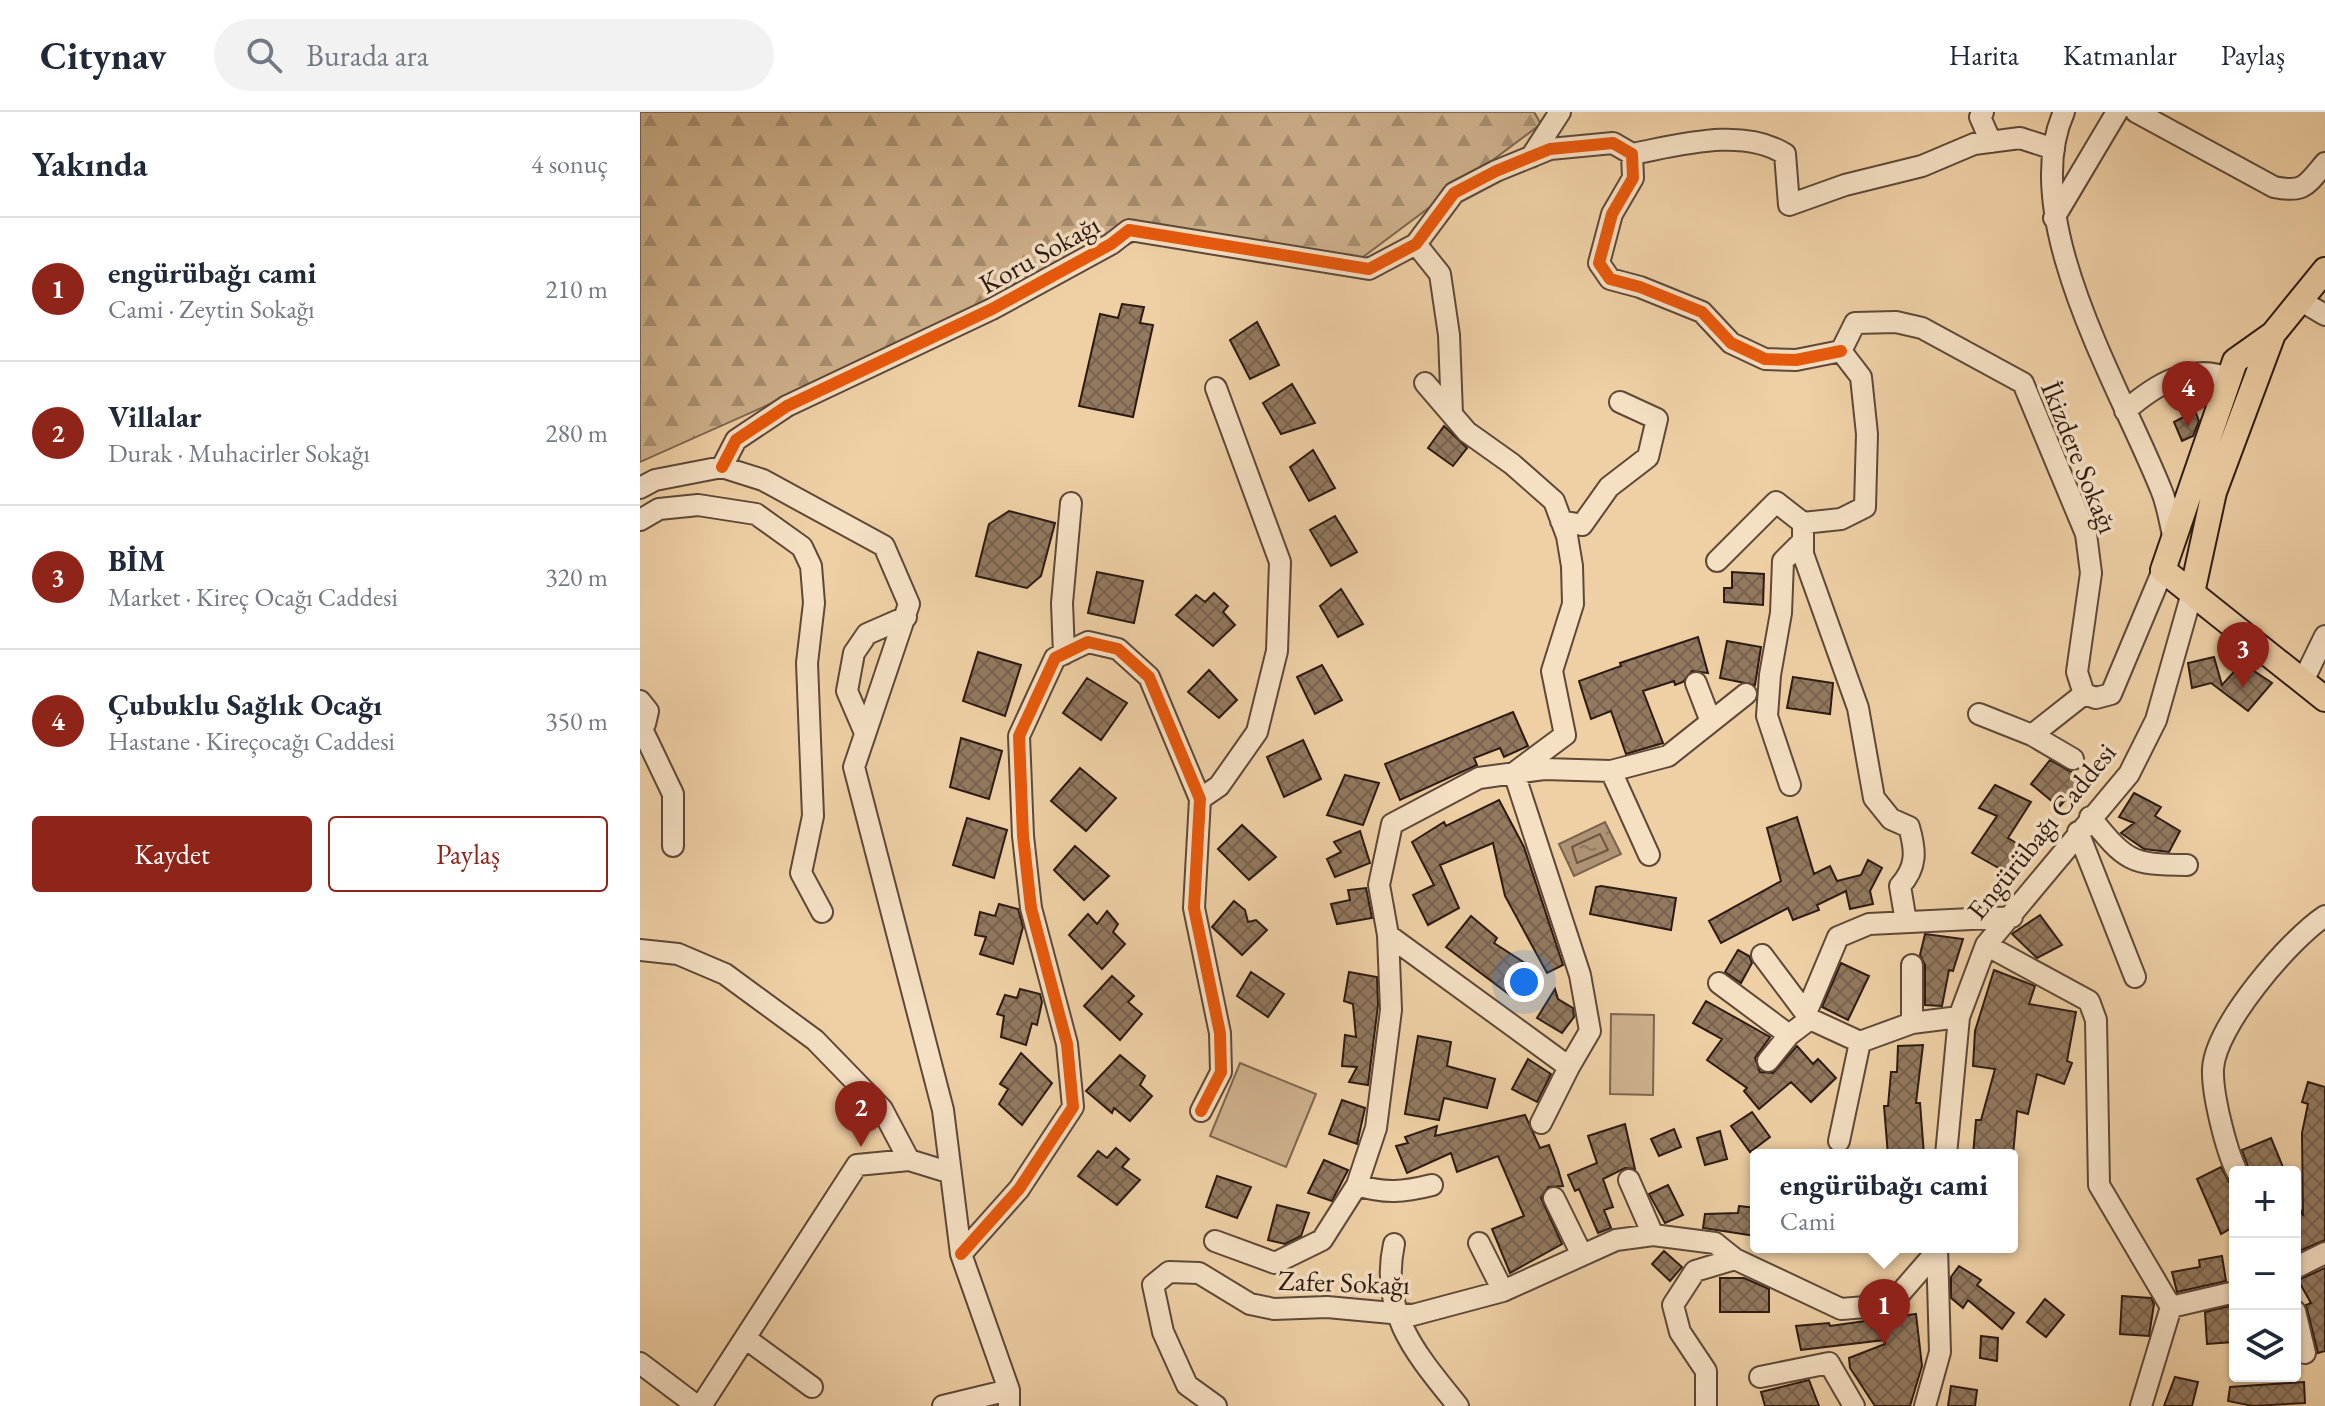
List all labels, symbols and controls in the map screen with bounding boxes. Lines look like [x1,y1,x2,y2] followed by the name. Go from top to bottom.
[214,19,774,91] search box
[40,31,166,80] text: Citynav
[242,33,286,77] icon: search
[306,36,429,75] text: Burada ara
[1949,37,2019,73] text: Harita
[2063,37,2177,73] text: Katmanlar
[2221,37,2285,73] text: Paylaş
[32,142,148,186] text: Yakında
[531,147,608,181] text: 4 sonuç
[972,206,1106,302] street label: Koru Sokağı
[108,253,316,292] text: engürübağı cami
[51,272,65,306] text: 1
[545,272,608,306] text: 210 m
[108,292,315,326] text: Cami · Zeytin Sokağı
[2162,361,2214,427] pin: 4
[2033,376,2127,538] street label: İkizdere Sokağı
[108,397,202,436] text: Villalar
[51,416,65,450] text: 2
[545,416,608,450] text: 280 m
[108,436,370,470] text: Durak · Muhacirler Sokağı
[108,541,165,580] text: BİM
[51,560,65,594] text: 3
[545,560,608,594] text: 320 m
[108,580,398,614] text: Market · Kireç Ocağı Caddesi
[2217,622,2269,688] pin: 3
[108,685,382,724] text: Çubuklu Sağlık Ocağı
[51,704,65,738] text: 4
[545,704,608,738] text: 350 m
[108,724,395,758] text: Hastane · Kireçocağı Caddesi
[1959,735,2124,927] street label: Engürübağı Caddesi
[32,816,312,892] button: Kaydet
[328,816,608,892] button: Paylaş
[1504,962,1544,1002] your location
[835,1081,887,1147] pin: 2
[1750,1149,2018,1253] popup
[1780,1165,1988,1204] text: engürübağı cami
[2229,1166,2301,1382] map controls
[2229,1166,2301,1238] button: +
[1780,1204,1835,1238] text: Cami
[2229,1238,2301,1310] button: −
[1277,1262,1411,1302] street label: Zafer Sokağı
[1858,1279,1910,1345] pin: 1
[2229,1310,2301,1382] button: layers

